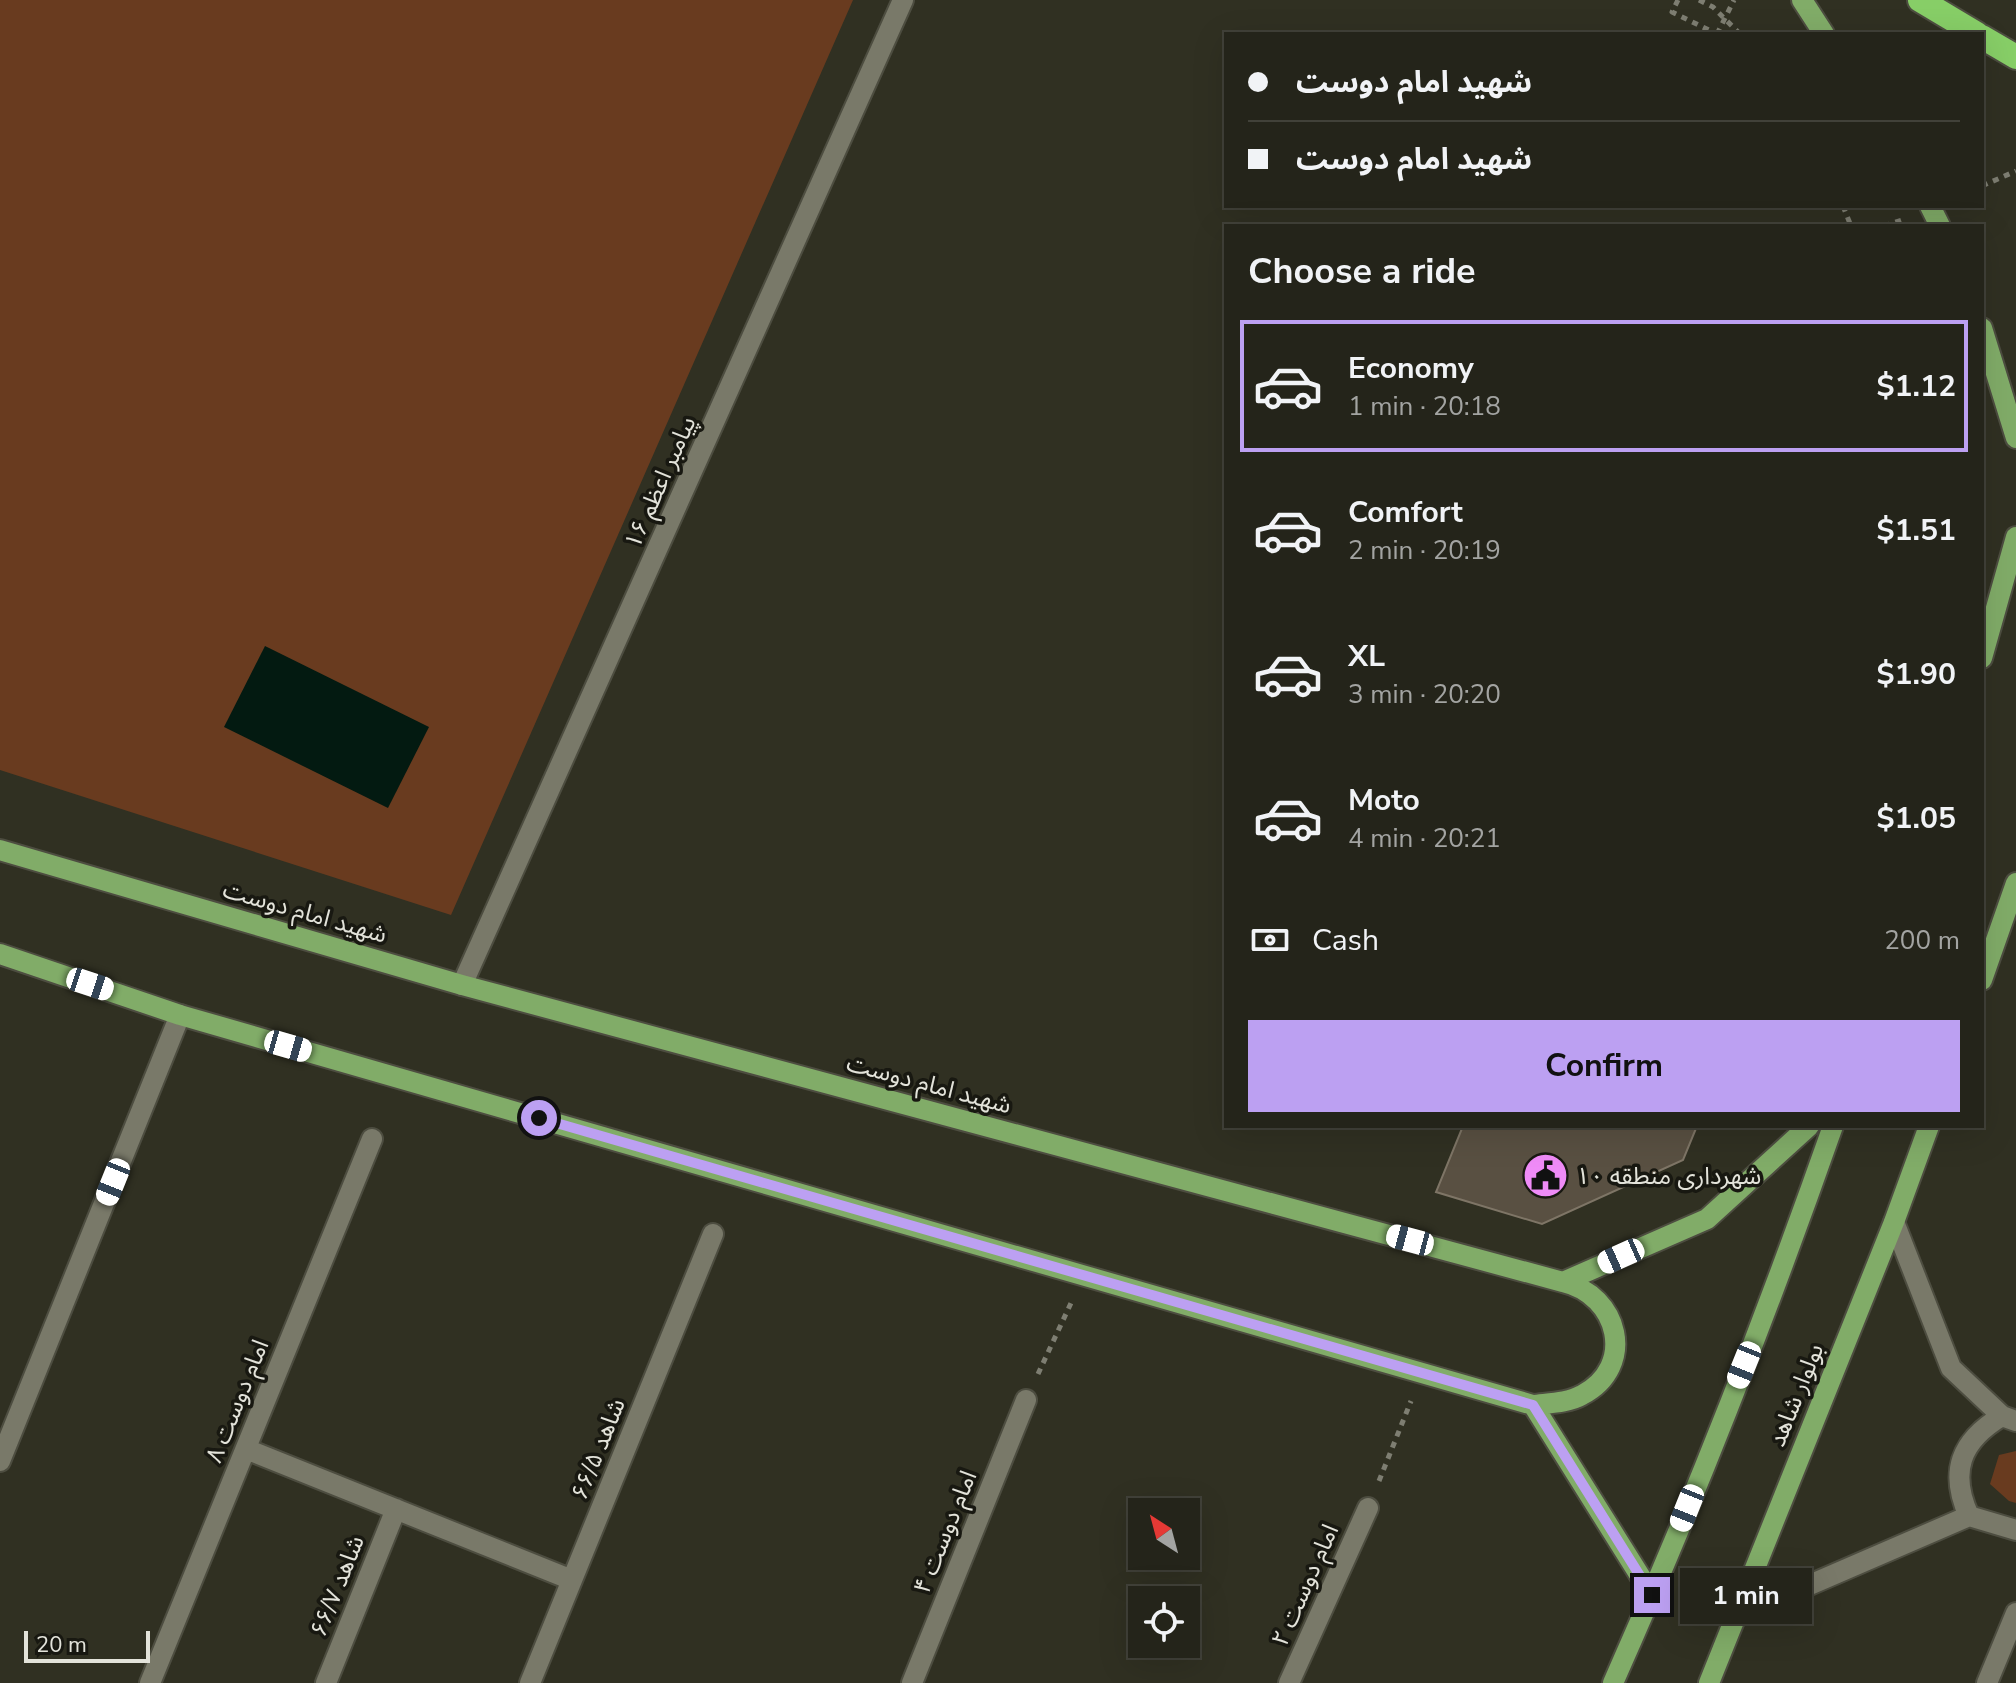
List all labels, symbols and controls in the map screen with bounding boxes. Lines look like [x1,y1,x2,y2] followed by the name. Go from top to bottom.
[1296,62,1532,103] text: شهید امام دوست
[1296,139,1532,180] text: شهید امام دوست
[1248,247,1476,296] text: Choose a ride
[1348,348,1474,389] text: Economy
[1252,350,1324,422] icon: car
[1877,366,1956,407] text: $1.12
[1348,389,1501,424] text: 1 min · 20:18
[617,411,704,554] street label: پیامبر اعظم ۱۶
[1348,492,1463,533] text: Comfort
[1252,494,1324,566] icon: car
[1877,510,1956,551] text: $1.51
[1348,533,1501,568] text: 2 min · 20:19
[1348,636,1385,677] text: XL
[1252,638,1324,710] icon: car
[1877,654,1956,695] text: $1.90
[1348,677,1501,712] text: 3 min · 20:20
[1348,780,1420,821] text: Moto
[1252,782,1324,854] icon: car
[1877,798,1956,839] text: $1.05
[1348,821,1501,856] text: 4 min · 20:21
[219,873,391,953] street label: شهید امام دوست
[1248,918,1292,962] icon: cash
[1312,920,1379,961] text: Cash
[1884,923,1960,958] text: 200 m
[63,965,117,1003] car
[1248,1020,1960,1112] button: Confirm
[262,1028,314,1064] car
[843,1047,1015,1123] street label: شهید امام دوست
[521,1100,557,1136] route start
[1521,1152,1569,1200] public building icon: شهرداری منطقه ۱۰
[93,1155,133,1209] car
[1576,1160,1761,1192] place label: شهرداری منطقه ۱۰
[1384,1222,1436,1258] car
[1594,1235,1648,1277] car
[198,1335,278,1468] street label: امام دوست ۸
[1724,1338,1764,1392] car
[1761,1339,1831,1451] street label: بولوار شاهد
[563,1394,633,1504] street label: شاهد ۶۶/۵
[906,1466,986,1599] street label: امام دوست ۴
[1667,1481,1707,1535] car
[1128,1498,1200,1570] north arrow
[1128,1498,1200,1658] map controls
[1264,1519,1348,1652] street label: امام دوست ۲
[302,1531,372,1641] street label: شاهد ۶۶/۷
[1680,1567,1812,1623] callout: 1 min
[1634,1577,1670,1613] route end
[1712,1578,1780,1613] text: 1 min
[1128,1586,1200,1658] button: locate
[24,1627,150,1663] scale bar
[36,1630,87,1660] text: 20 m

